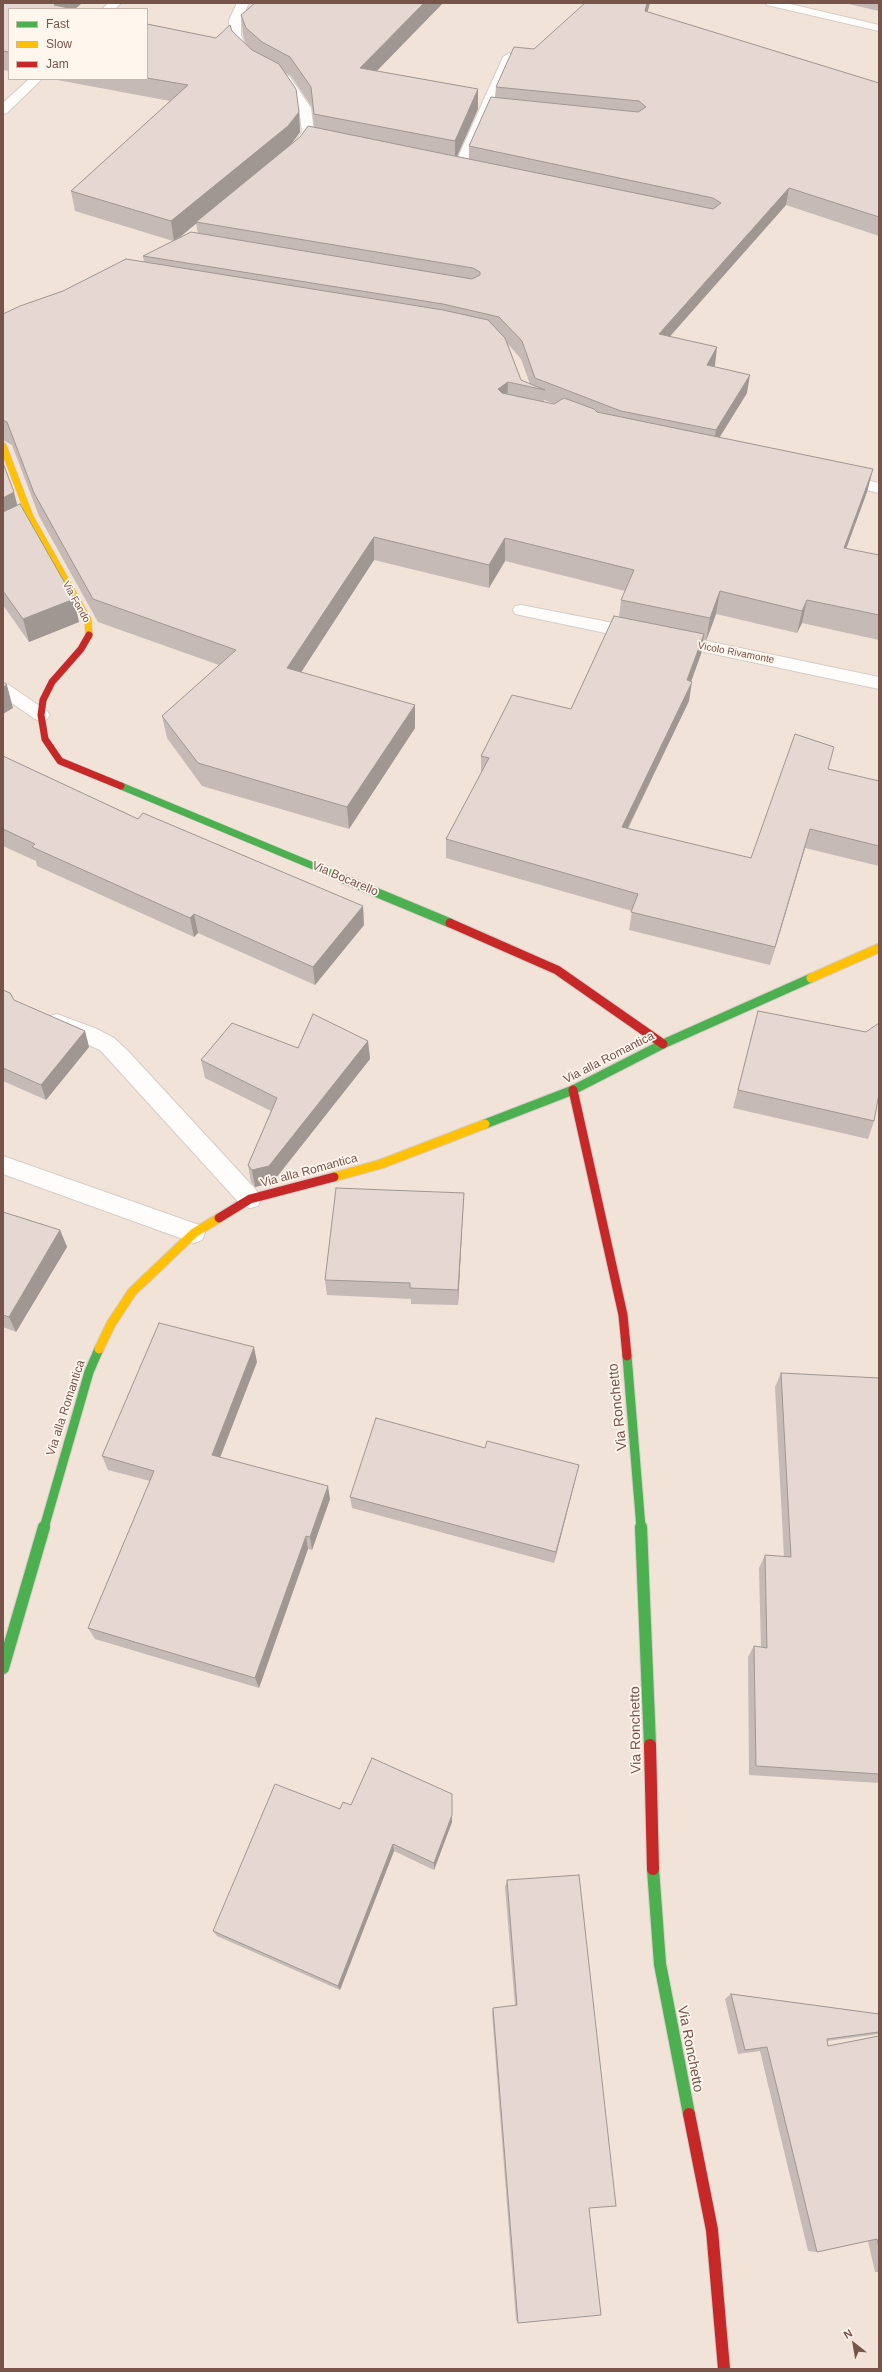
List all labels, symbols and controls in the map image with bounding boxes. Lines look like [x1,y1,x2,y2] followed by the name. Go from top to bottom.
[8,8,148,80] legend
[46,17,69,31] text: Fast
[46,37,72,51] text: Slow
[46,57,69,71] text: Jam
[60,579,92,625] street label: Via Fondo
[697,640,775,666] street label: Vicolo Rivamonte
[310,859,380,899] street label: Via Bocarello
[561,1029,657,1087] street label: Via alla Romantica
[259,1151,359,1191] street label: Via alla Romantica
[44,1358,88,1458] street label: Via alla Romantica
[605,1363,631,1451] street label: Via Ronchetto
[627,1686,645,1774] street label: Via Ronchetto
[673,2004,707,2094] street label: Via Ronchetto
[834,2324,874,2364] north arrow
[841,2327,854,2341] text: N

